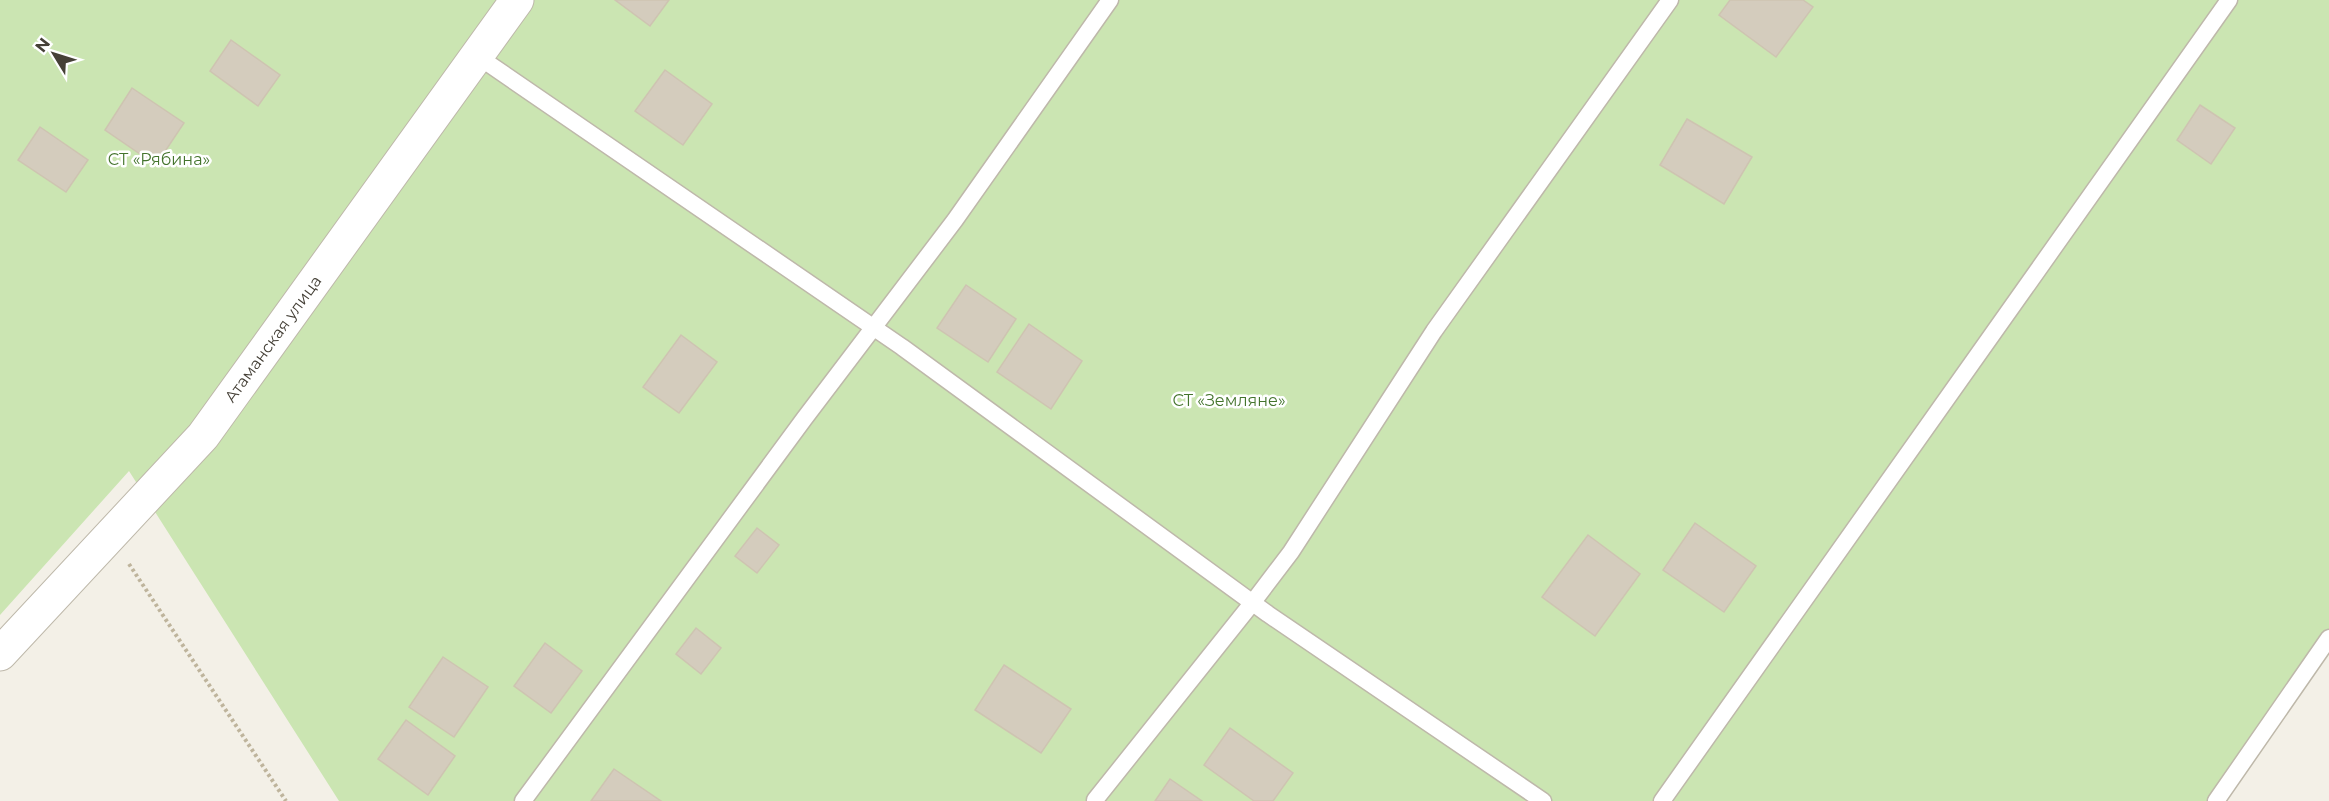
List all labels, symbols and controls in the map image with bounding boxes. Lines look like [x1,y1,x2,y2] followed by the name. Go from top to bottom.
[24,24,84,84] north arrow
[31,34,54,56] text: N
[108,150,210,169] park label: СТ «Рябина»
[221,272,325,406] street label: Атаманская улица
[1172,391,1286,410] park label: СТ «Земляне»

